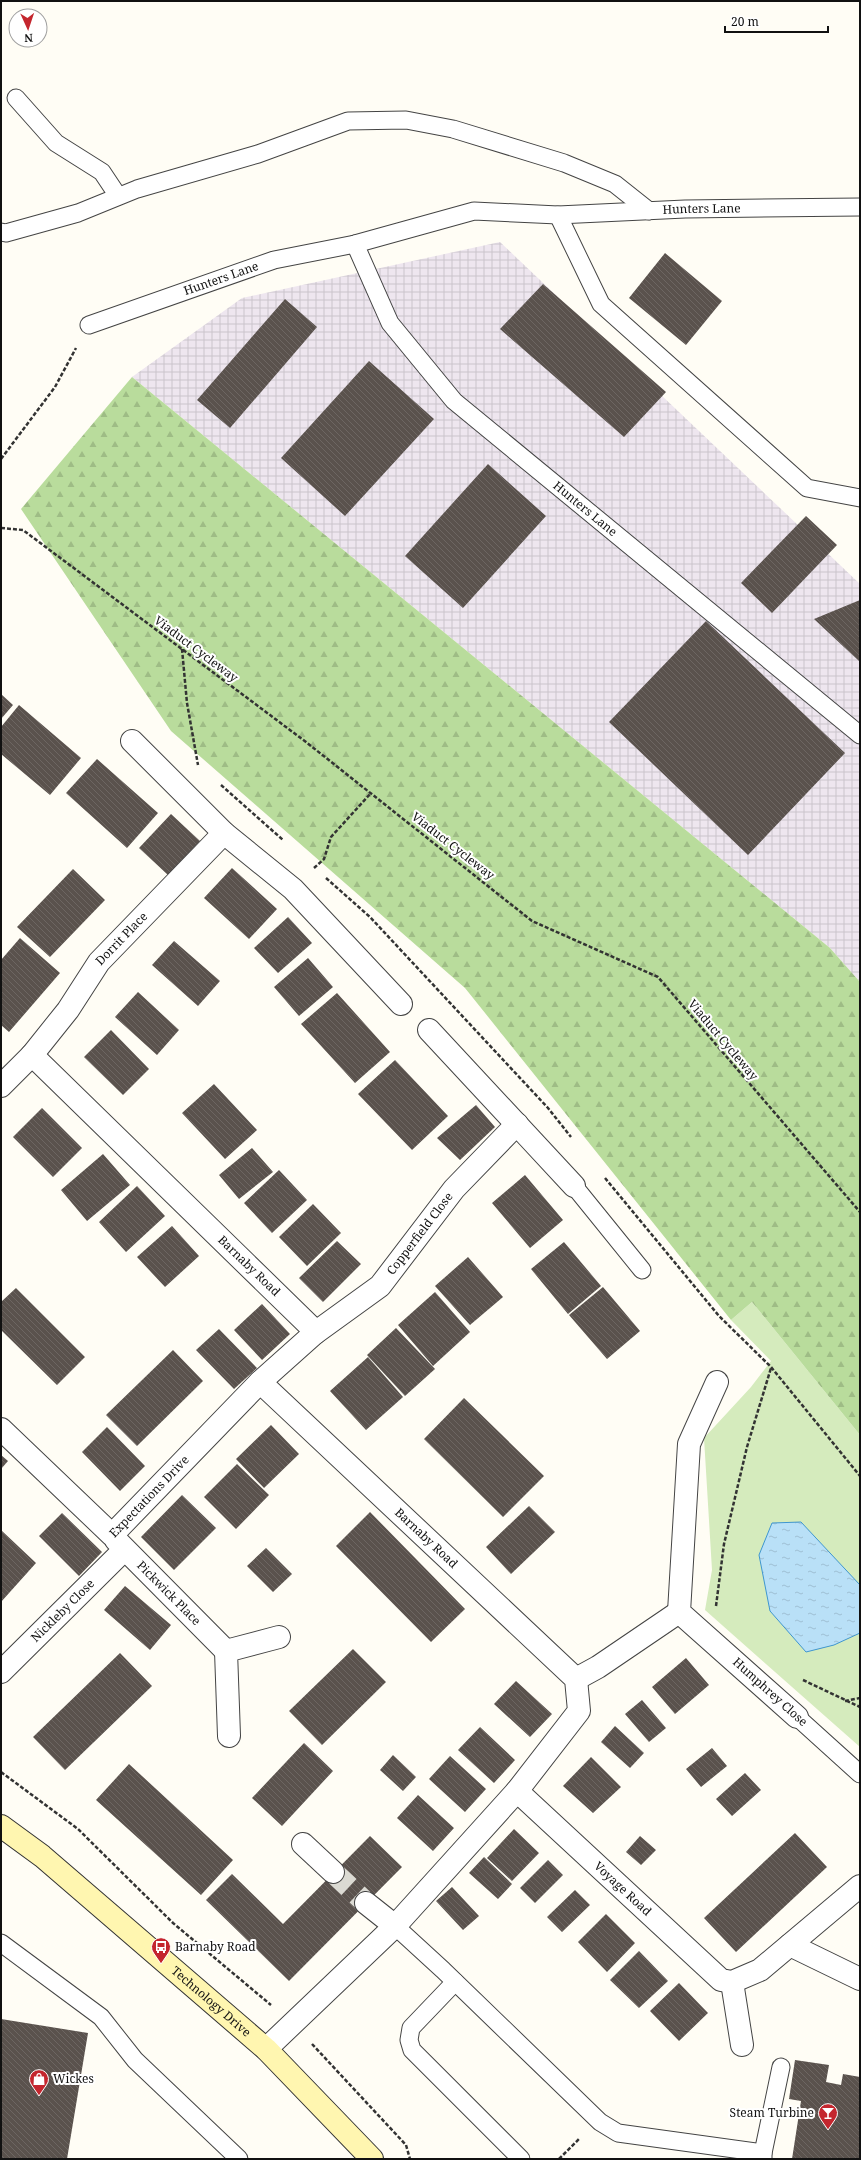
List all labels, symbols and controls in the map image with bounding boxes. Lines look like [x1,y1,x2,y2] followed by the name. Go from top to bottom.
[8,8,48,48] north arrow
[725,8,828,34] scale bar
[731,13,759,30] text: 20 m
[23,31,33,46] text: N
[662,199,741,218] street label: Hunters Lane
[181,257,261,299] street label: Hunters Lane
[550,477,621,540] street label: Hunters Lane
[151,611,242,686] street label: Viaduct Cycleway
[408,808,498,883] street label: Viaduct Cycleway
[91,908,151,969] street label: Dorrit Place
[684,996,762,1084] street label: Viaduct Cycleway
[383,1189,456,1278] street label: Copperfield Close
[214,1231,285,1300] street label: Barnaby Road
[105,1451,193,1541] street label: Expectations Drive
[391,1504,462,1572] street label: Barnaby Road
[133,1557,205,1629] street label: Pickwick Place
[27,1575,98,1646] street label: Nickleby Close
[729,1653,811,1730] street label: Humphrey Close
[591,1858,656,1920] street label: Voyage Road
[150,1936,172,1964] bus stop icon: Barnaby Road
[175,1938,256,1955] place label: Barnaby Road
[168,1962,255,2040] street label: Technology Drive
[28,2068,50,2096] shop icon: Wickes
[53,2070,94,2087] place label: Wickes
[817,2102,839,2130] bar icon: Steam Turbine
[730,2104,814,2121] place label: Steam Turbine

